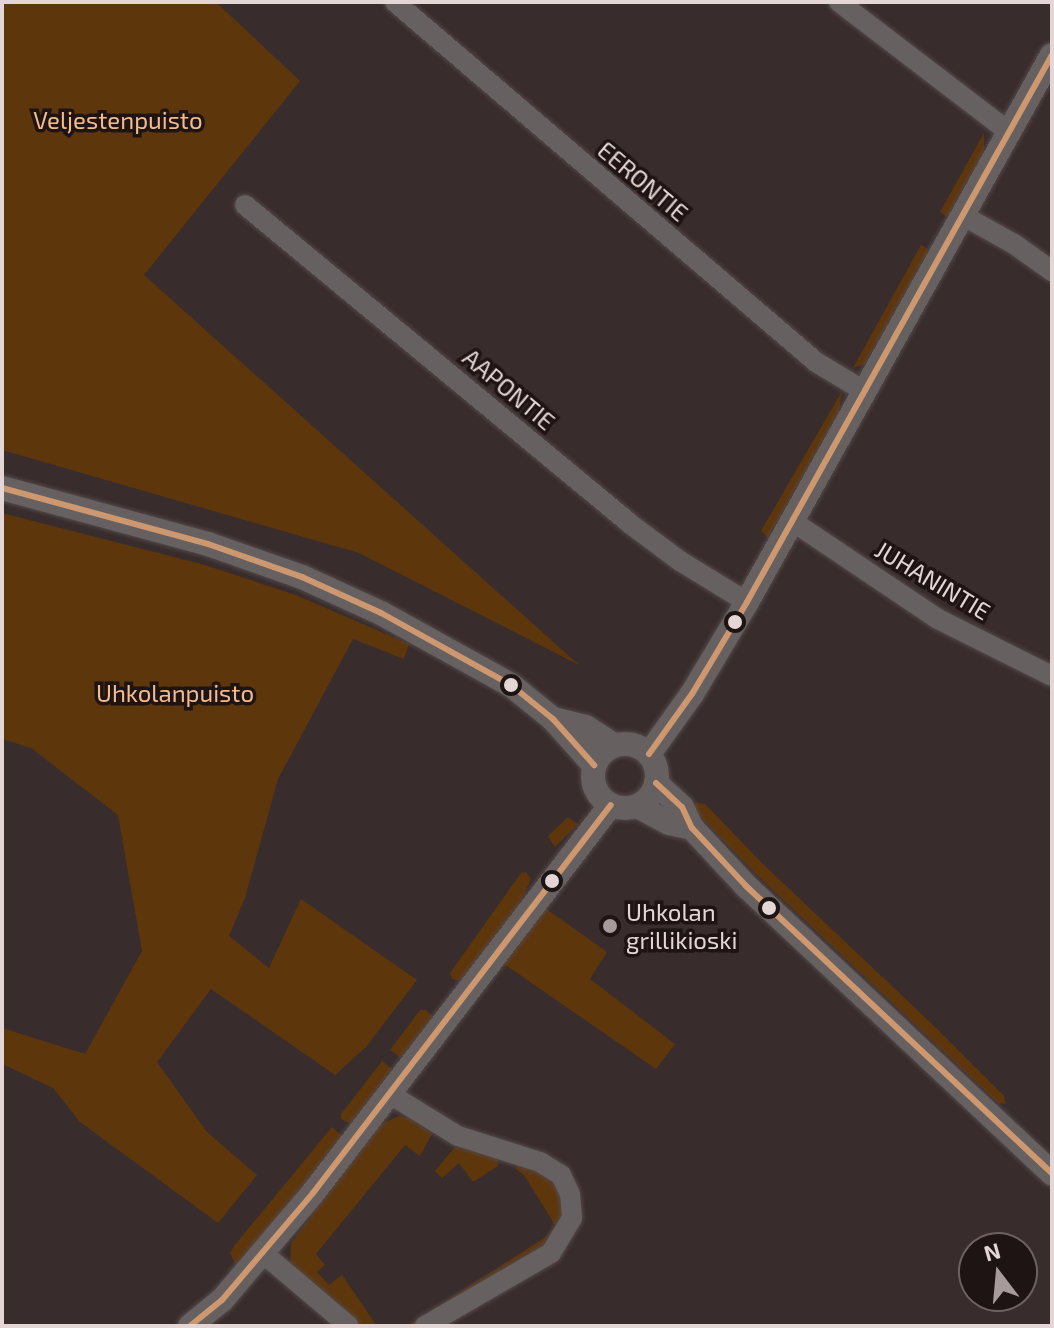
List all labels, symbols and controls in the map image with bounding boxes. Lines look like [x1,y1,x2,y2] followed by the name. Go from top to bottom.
[33,106,203,134] park label: Veljestenpuisto
[592,135,694,227] street label: EERONTIE
[457,342,561,436] street label: AAPONTIE
[870,534,996,626] street label: JUHANINTIE
[727,614,743,630] unlabelled marker
[503,677,519,693] unlabelled marker
[96,679,254,707] park label: Uhkolanpuisto
[544,873,560,889] unlabelled marker
[626,898,737,954] place label: Uhkolan grillikioski
[761,900,777,916] unlabelled marker
[601,917,619,935] marker: Uhkolan grillikioski
[958,1232,1038,1312] north arrow
[981,1236,1003,1266] text: N

